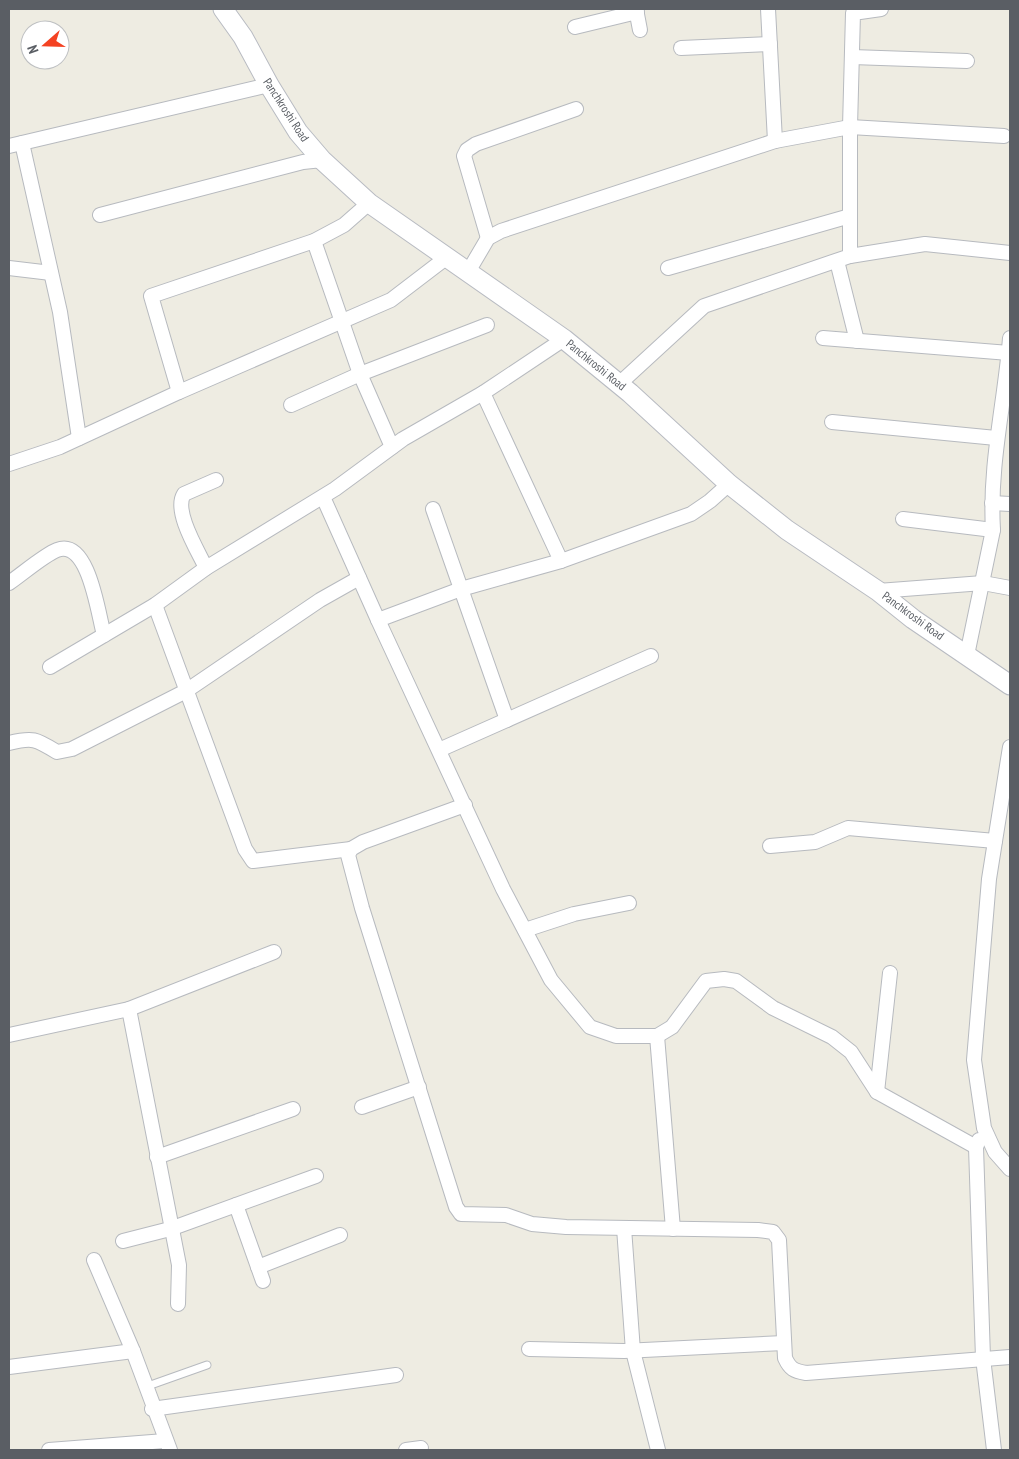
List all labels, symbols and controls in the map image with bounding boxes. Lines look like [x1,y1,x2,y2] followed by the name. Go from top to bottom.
[20,20,70,70] north arrow
[23,43,43,56] text: N
[260,75,313,144] street label: Panchkroshi Road
[563,336,629,393] street label: Panchkroshi Road
[879,588,947,643] street label: Panchkroshi Road

